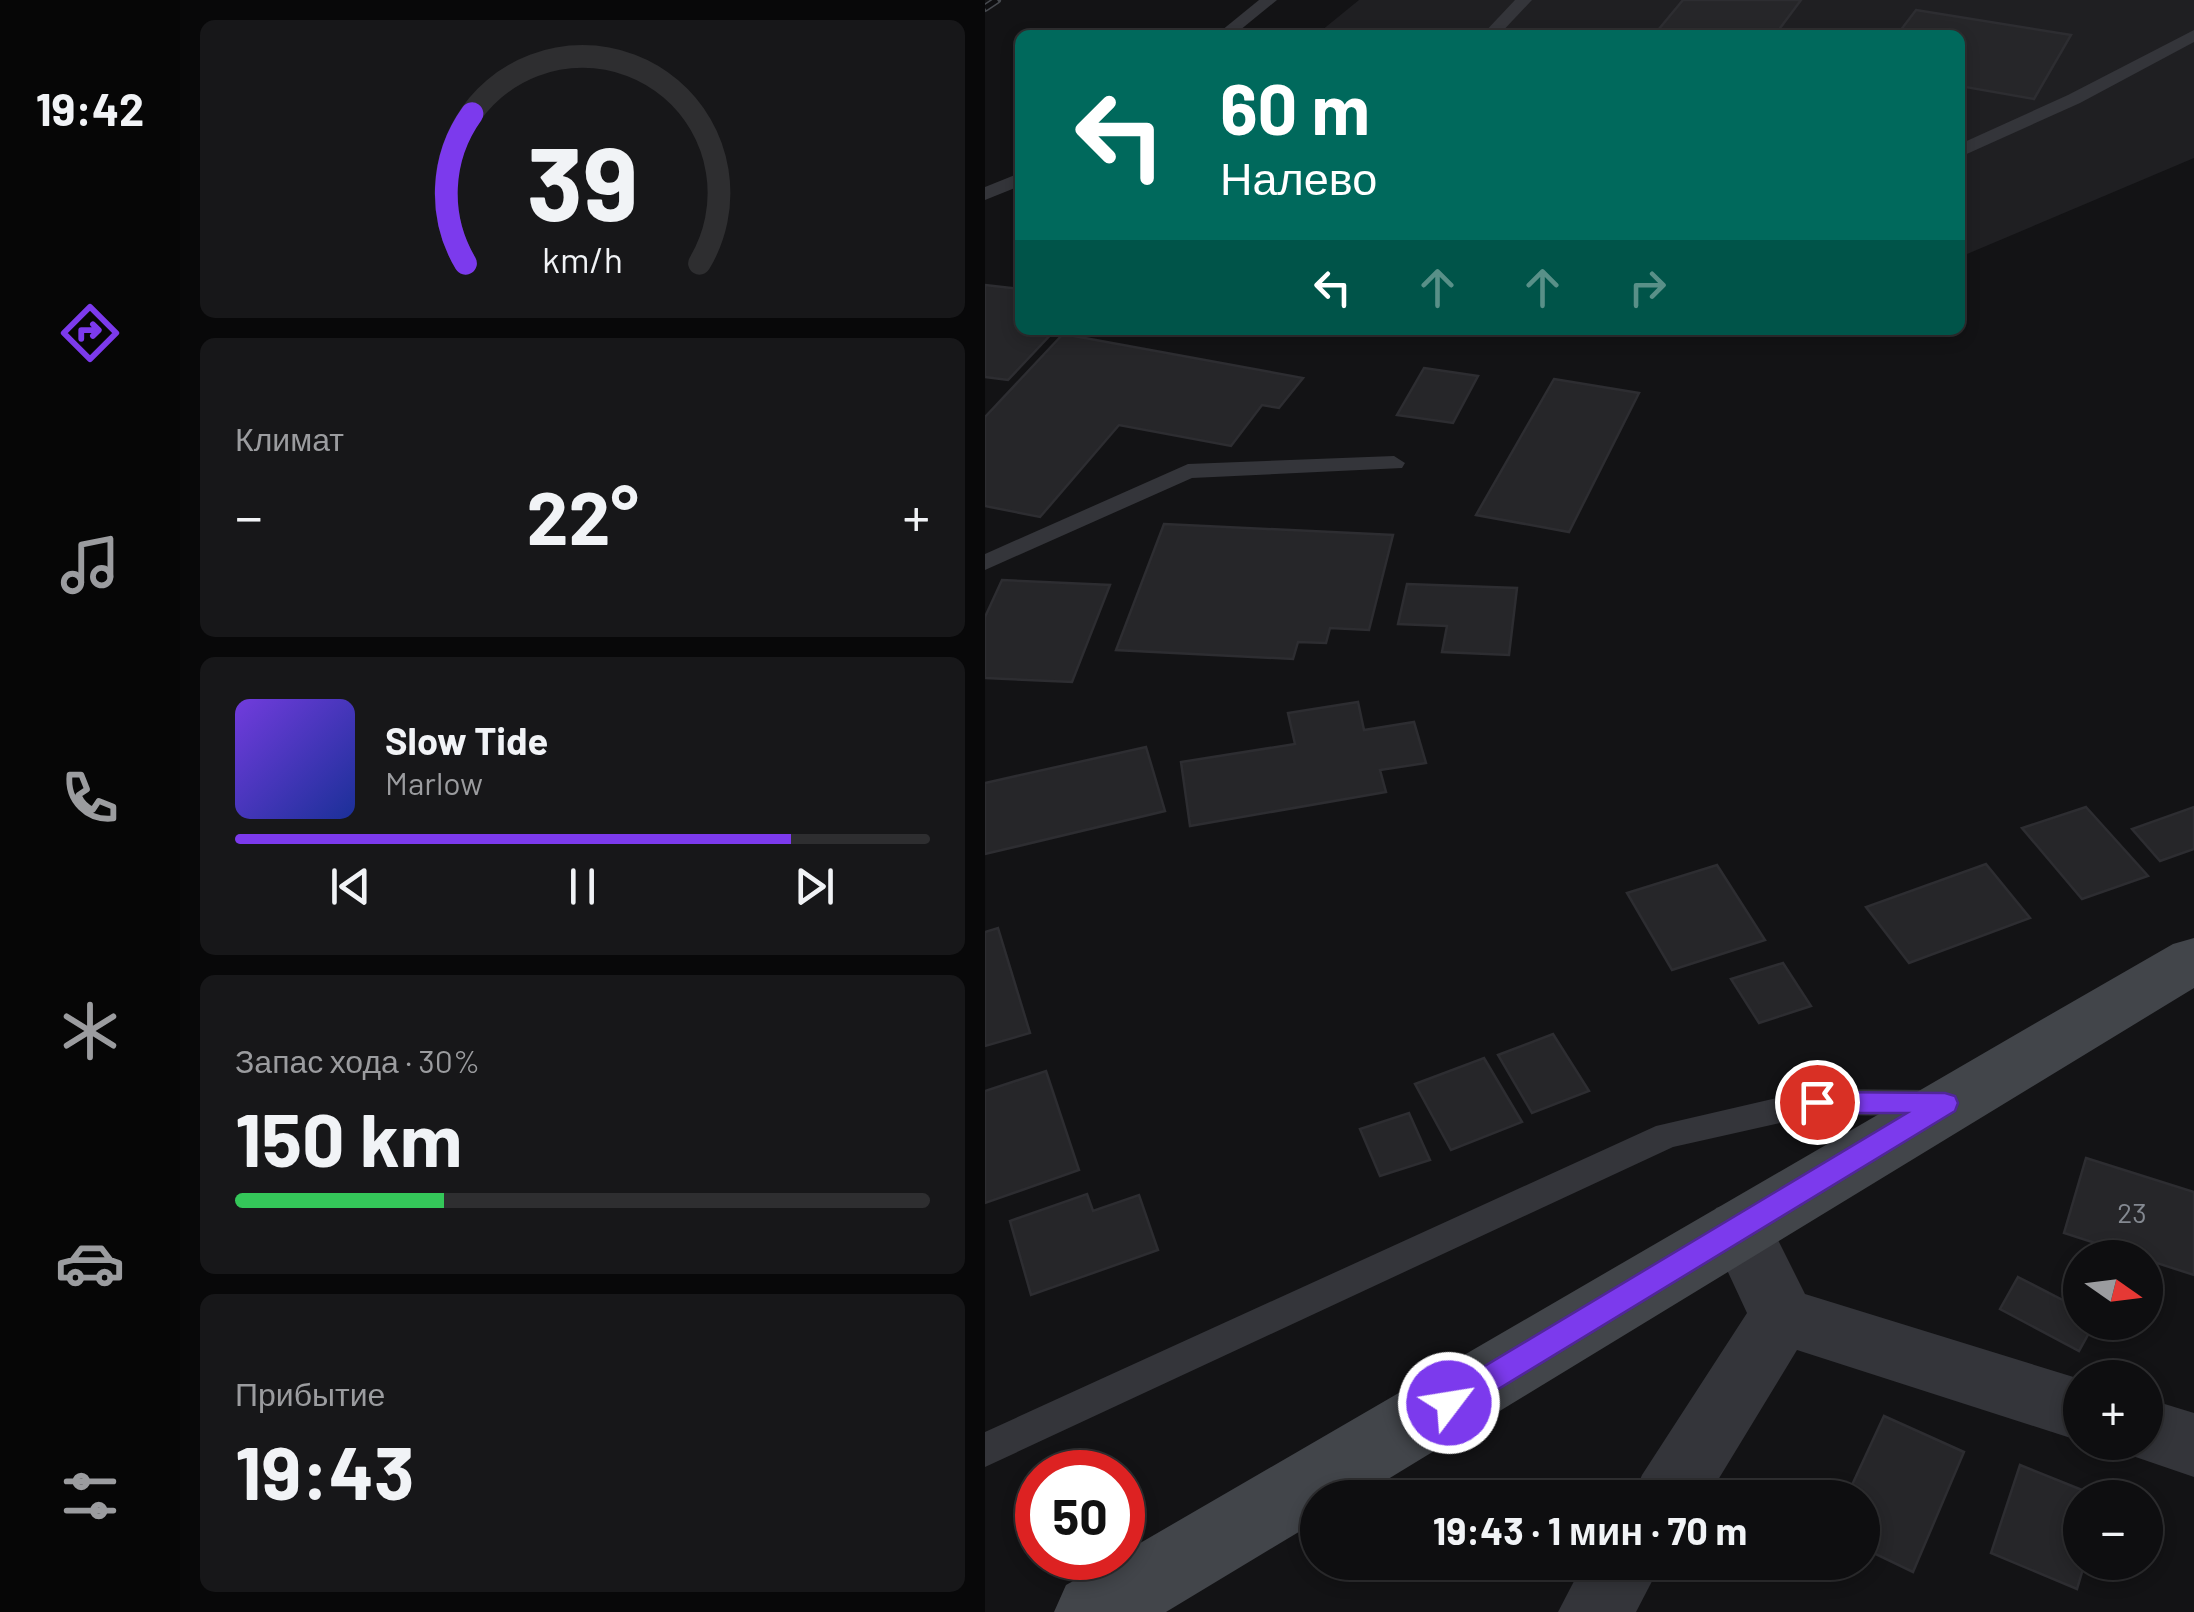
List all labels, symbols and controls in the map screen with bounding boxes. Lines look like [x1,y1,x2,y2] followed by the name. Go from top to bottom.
[1220,65,1370,149] text: 60 m
[1055,70,1185,200] icon: left
[36,81,144,135] text: 19:42
[527,117,638,242] text: 39
[1220,150,1377,204] text: Налево
[542,237,623,280] text: km/h
[1305,260,1360,315] icon: left
[1410,260,1465,315] icon: ahead
[1515,260,1570,315] icon: ahead
[1620,260,1675,315] icon: right
[55,298,125,368] icon: directions
[235,419,344,457] text: Климат
[526,470,639,560] text: 22°
[235,482,263,548] text: −
[902,482,930,548] text: +
[55,530,125,600] icon: music
[385,717,548,763] text: Slow Tide
[55,763,125,833] icon: phone
[385,763,483,801] text: Marlow
[323,859,378,914] icon: previous
[555,859,610,914] icon: pause
[787,859,842,914] icon: next
[55,996,125,1066] icon: climate
[235,1041,480,1079] text: Запас хода · 30%
[1775,1060,1860,1145] pin
[1790,1075,1845,1130] icon: arrive
[235,1092,462,1182] text: 150 km
[2117,1195,2147,1229] house number: 23
[55,1228,125,1298] icon: car
[2063,1240,2163,1340] north arrow
[2063,1240,2163,1580] map controls
[1397,1351,1501,1455] position arrow
[2063,1360,2163,1460] button: +
[235,1374,385,1412] text: Прибытие
[235,1425,415,1515] text: 19:43
[1015,1450,1145,1580] speed limit sign: 50
[55,1461,125,1531] icon: filters
[2063,1480,2163,1580] button: −
[1433,1507,1747,1553] text: 19:43 · 1 мин · 70 m

